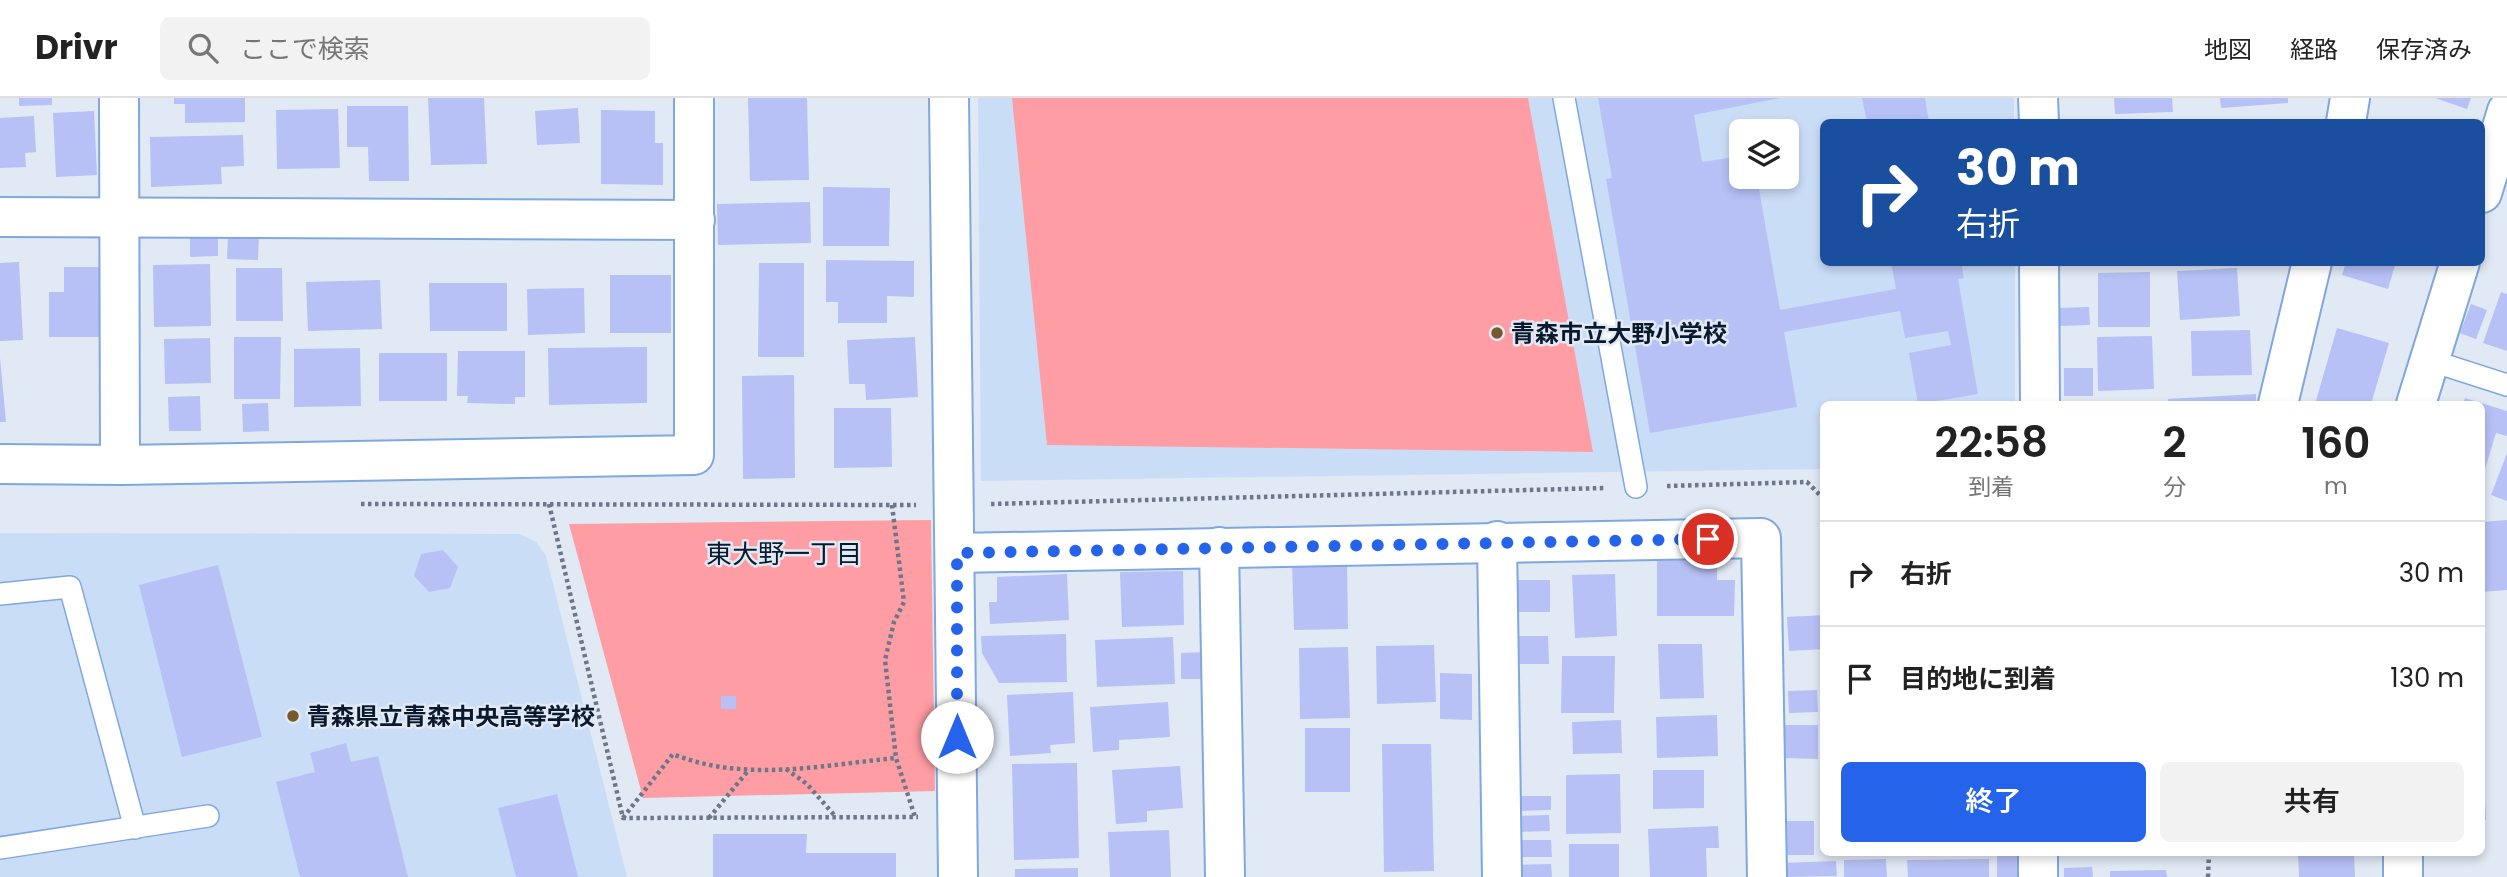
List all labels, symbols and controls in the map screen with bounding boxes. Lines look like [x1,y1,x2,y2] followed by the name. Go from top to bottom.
[160,17,650,80] search box
[35,24,118,71] text: Drivr
[184,29,222,67] icon: search
[240,31,370,67] text: ここで検索
[2204,33,2252,66] text: 地図
[2290,33,2338,66] text: 経路
[2376,33,2472,66] text: 保存済み
[1729,119,1799,189] map controls
[1729,119,1799,189] button: layers
[1956,134,2080,202] text: 30 m
[1841,147,1932,238] icon: right
[1956,201,2020,246] text: 右折
[1511,317,1727,350] place label: 青森市立大野小学校
[1489,325,1505,341] marker: 青森市立大野小学校
[1935,413,2048,472] text: 22:58
[2162,413,2187,472] text: 2
[2301,414,2370,473] text: 160
[2324,470,2348,502] text: m
[1968,471,2014,503] text: 到着
[2163,471,2186,503] text: 分
[1678,509,1738,569] pin
[1689,520,1727,558] icon: arrive
[706,536,862,572] district label: 東大野一丁目
[1841,555,1879,593] icon: right
[2399,555,2464,591] text: 30 m
[1900,556,1952,592] text: 右折
[1841,660,1879,698] icon: arrive
[2390,660,2464,696] text: 130 m
[1900,661,2056,697] text: 目的地に到着
[307,700,595,733] place label: 青森県立青森中央高等学校
[920,700,994,774] position arrow
[285,708,301,724] marker: 青森県立青森中央高等学校
[1841,762,2146,842] button: 終了
[2160,762,2464,842] button: 共有

